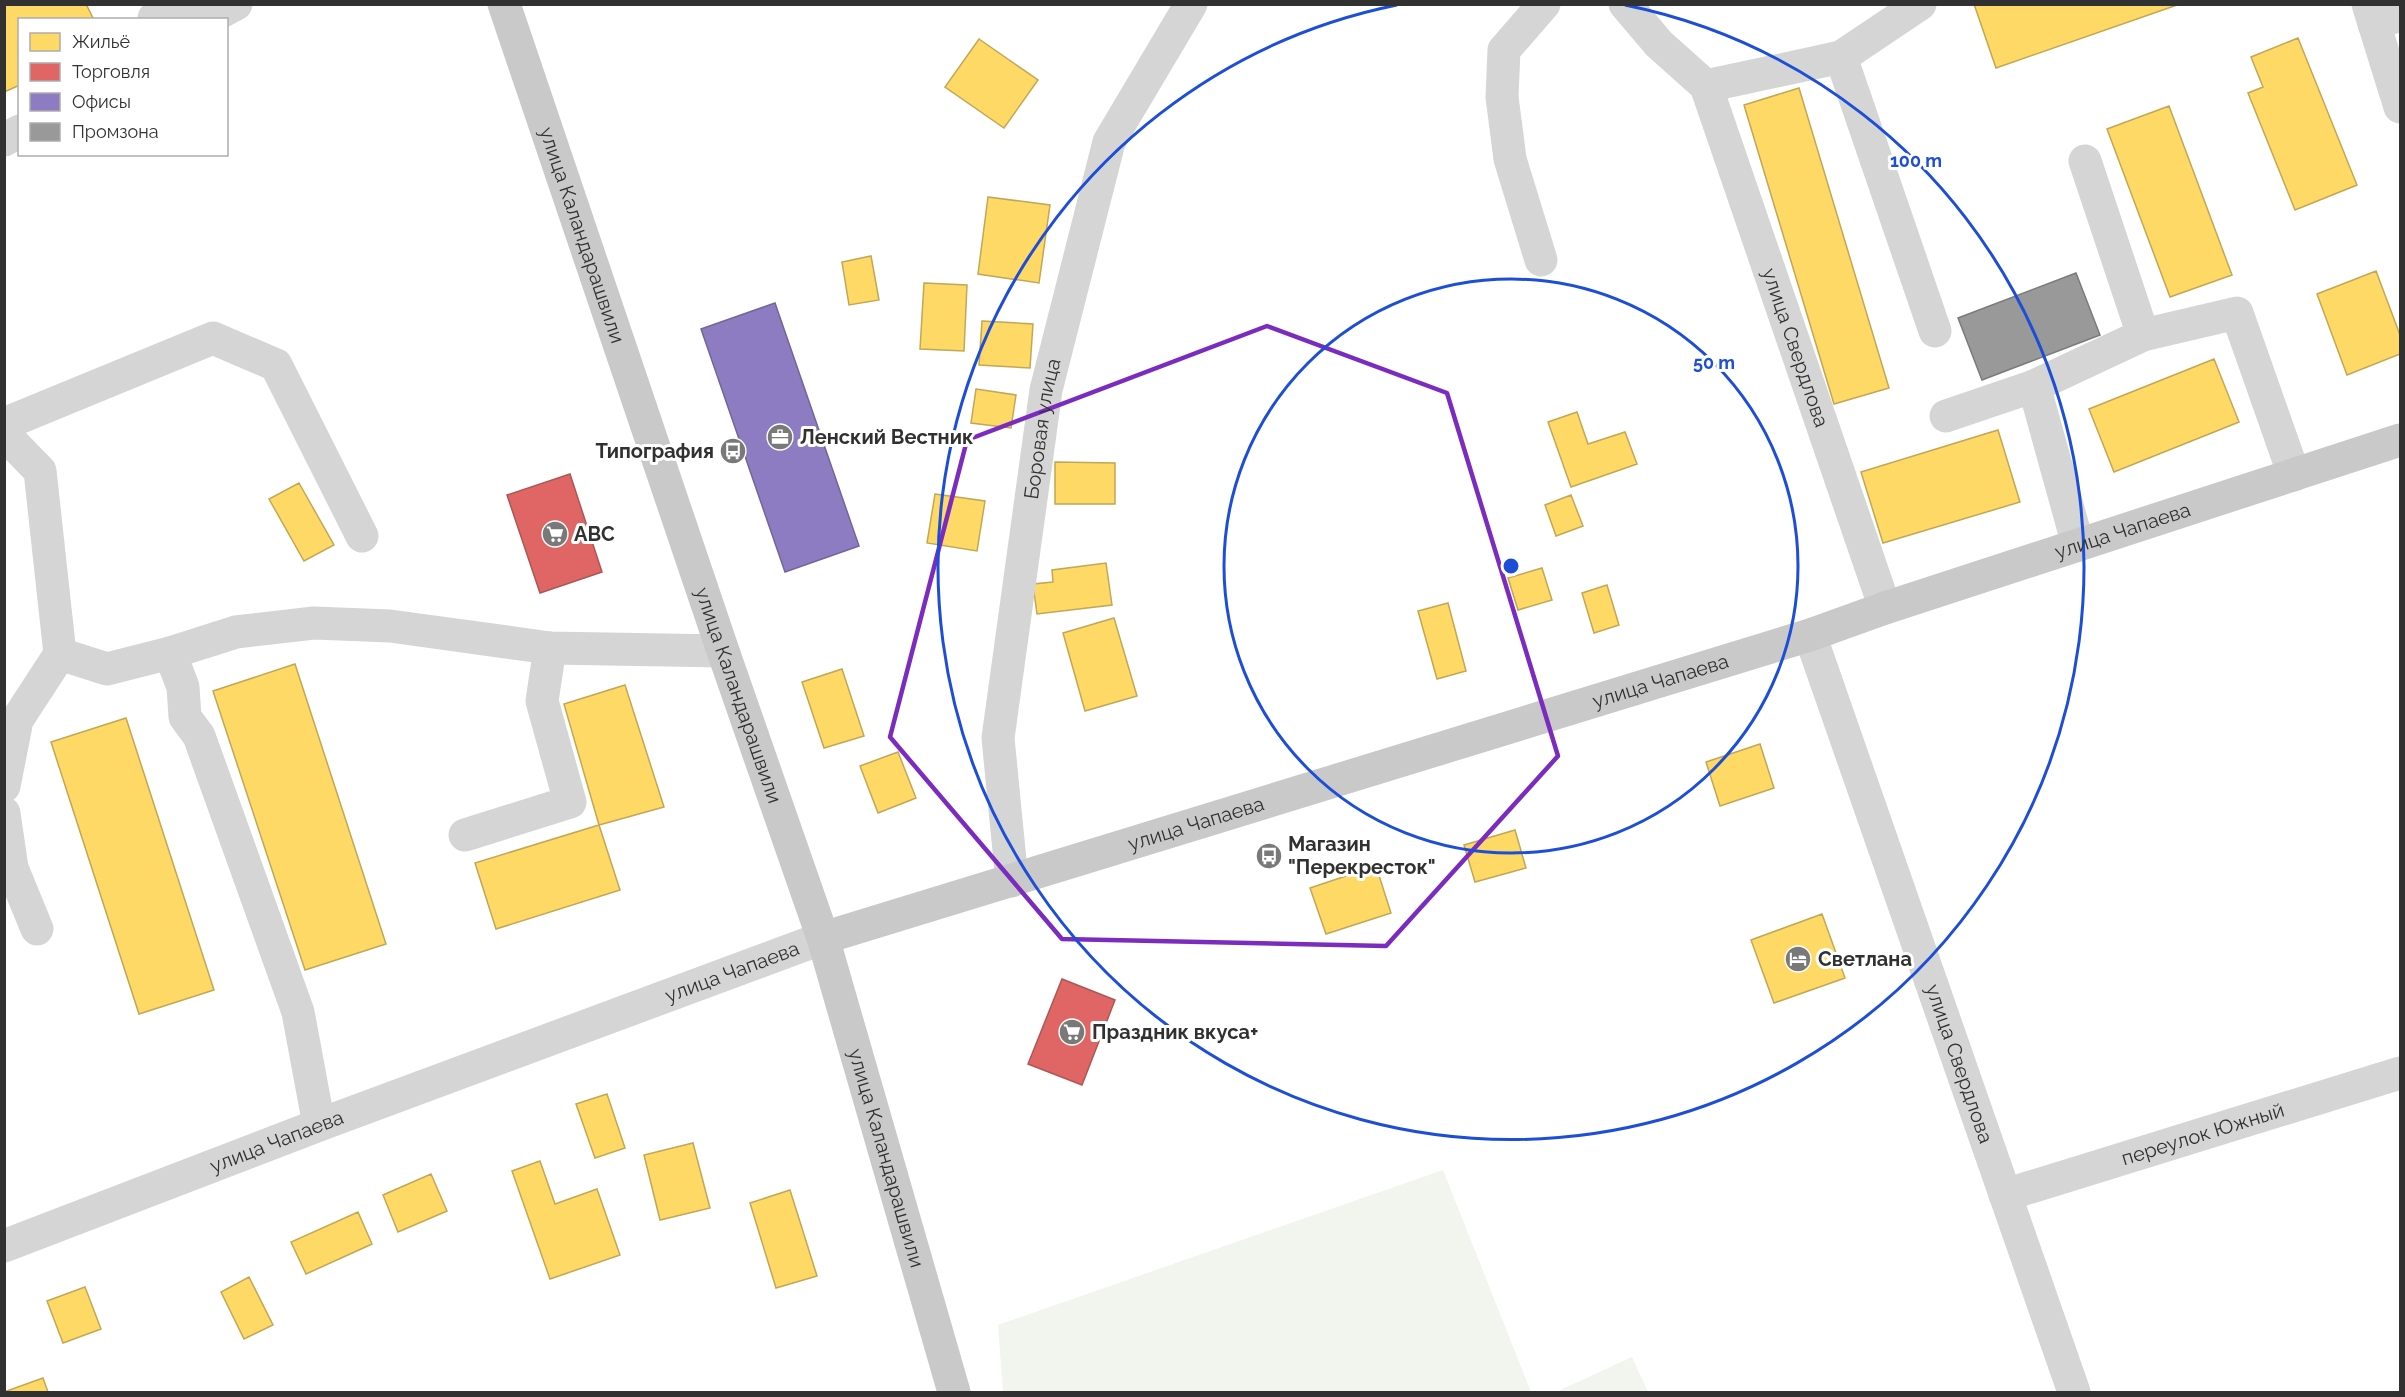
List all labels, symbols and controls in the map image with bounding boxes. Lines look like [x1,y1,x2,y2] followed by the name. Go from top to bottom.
[18,18,228,156] legend
[72,31,130,52] text: Жильё
[72,61,150,82] text: Торговля
[72,91,131,112] text: Офисы
[72,121,159,142] text: Промзона
[534,124,630,346] street label: улица Каландарашвили
[1890,150,1942,171] text: 100 m
[1757,265,1834,430] street label: улица Свердлова
[1693,352,1735,373] text: 50 m
[1019,356,1066,501] street label: Боровая улица
[765,422,795,452] office icon: Ленский Вестник
[800,425,973,449] place label: Ленский Вестник
[718,436,748,466] bus stop icon: Типография
[595,439,714,463] place label: Типография
[2052,497,2193,564] street label: улица Чапаева
[540,519,570,549] supermarket icon: ABC
[574,522,615,546] place label: ABC
[1501,556,1521,576] centre of rings
[690,584,787,806] street label: улица Каландарашвили
[1589,649,1731,713] street label: улица Чапаева
[1125,791,1267,856] street label: улица Чапаева
[1288,832,1436,879] place label: Магазин "Перекресток"
[1254,841,1284,871] bus stop icon: Магазин "Перекресток"
[662,936,802,1008] street label: улица Чапаева
[1783,944,1813,974] hotel icon: Светлана
[1818,947,1912,971] place label: Светлана
[1921,981,1998,1146] street label: улица Свердлова
[1057,1017,1087,1047] supermarket icon: Праздник вкуса+
[1092,1020,1258,1044] place label: Праздник вкуса+
[844,1046,929,1270] street label: улица Каландарашвили
[2118,1097,2287,1170] street label: переулок Южный
[206,1105,347,1178] street label: улица Чапаева

